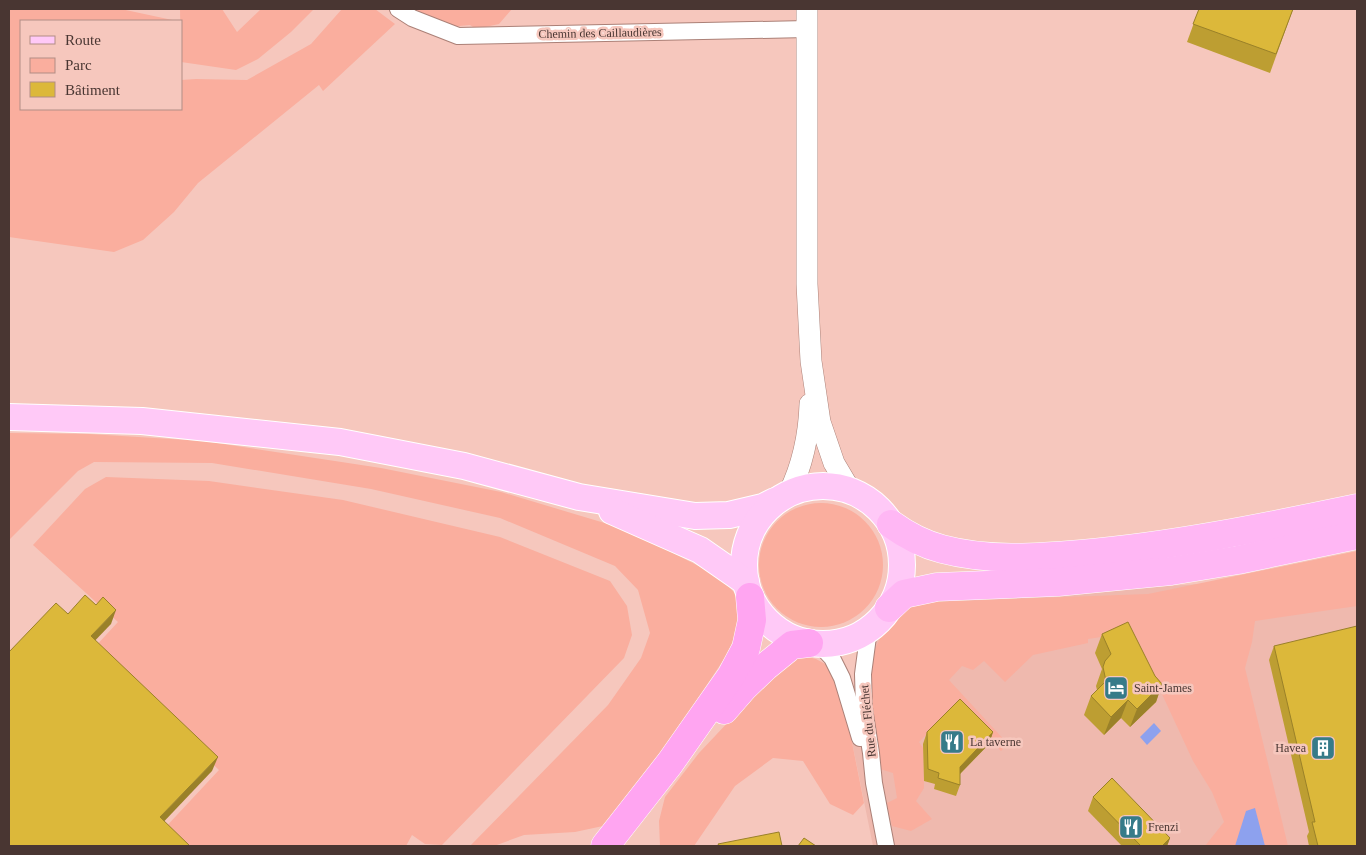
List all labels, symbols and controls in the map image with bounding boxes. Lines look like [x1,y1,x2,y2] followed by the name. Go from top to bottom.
[20,20,182,110] legend
[538,25,662,41] street label: Chemin des Caillaudières
[65,32,101,48] text: Route
[65,57,92,73] text: Parc
[65,82,121,98] text: Bâtiment
[1103,675,1129,701] hotel icon: Saint-James
[1134,681,1192,695] place label: Saint-James
[857,683,879,758] street label: Rue du Fléchet
[939,729,965,755] restaurant icon: La taverne
[970,735,1021,749] place label: La taverne
[1310,735,1336,761] building icon: Havea
[1275,741,1307,755] place label: Havea
[1118,814,1144,840] restaurant icon: Frenzi
[1148,820,1179,834] place label: Frenzi

